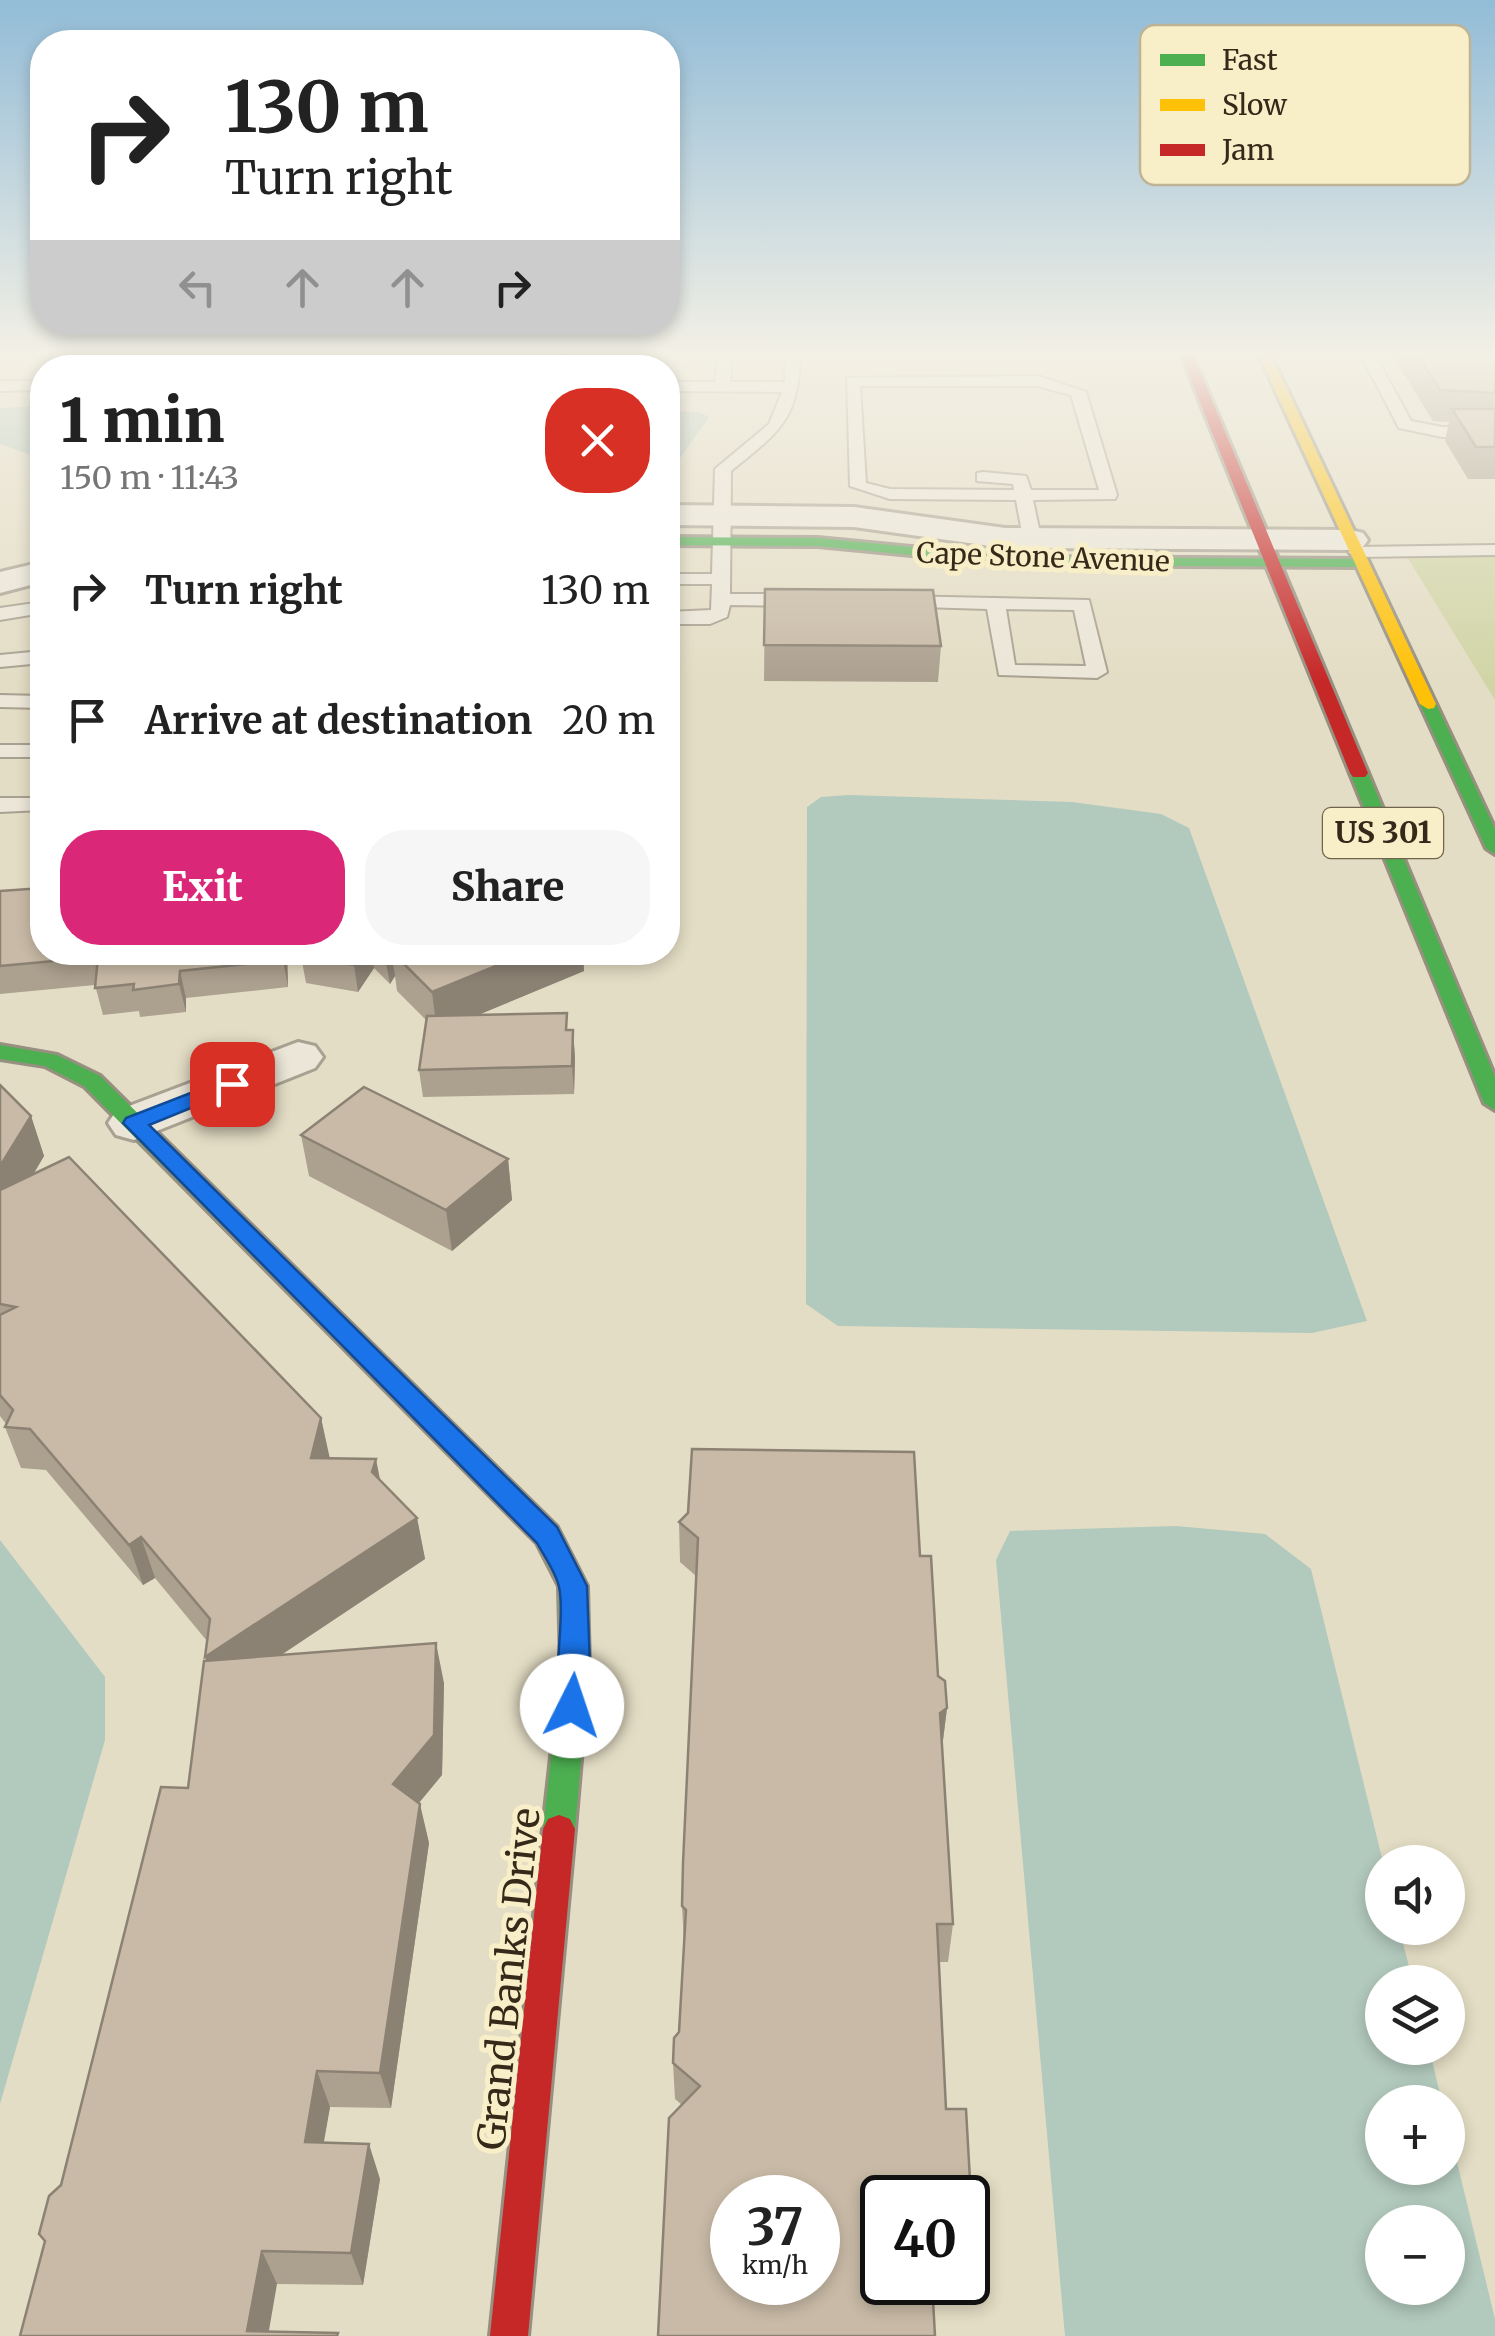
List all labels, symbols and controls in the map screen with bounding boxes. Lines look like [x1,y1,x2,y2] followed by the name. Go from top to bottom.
[1140,25,1470,185] legend
[1222,42,1278,78] text: Fast
[225,63,429,151] text: 130 m
[60,70,190,200] icon: right
[1222,87,1287,123] text: Slow
[1221,132,1275,168] text: Jam
[225,150,453,206] text: Turn right
[170,260,225,315] icon: left
[275,260,330,315] icon: ahead
[380,260,435,315] icon: ahead
[485,260,540,315] icon: right
[60,383,224,458] text: 1 min
[545,388,650,493] button: close
[60,458,239,498] text: 150 m · 11:43
[916,535,1170,579] street label: Cape Stone Avenue
[60,563,115,618] icon: right
[145,567,343,614] text: Turn right
[541,567,650,614] text: 130 m
[60,693,115,748] icon: arrive
[145,697,532,744] text: Arrive at destination
[562,697,655,744] text: 20 m
[1323,808,1443,858] road number: US 301
[60,830,345,945] button: Exit
[365,830,650,945] button: Share
[190,1042,275,1127] pin
[205,1057,260,1112] icon: arrive
[520,1654,624,1758] position arrow
[467,1806,550,2152] street label: Grand Banks Drive
[1365,1845,1465,2305] map controls
[1365,1845,1465,1945] button: sound
[1365,1965,1465,2065] button: layers
[1365,2085,1465,2185] button: +
[860,2175,990,2305] speed limit sign: 40
[747,2196,803,2259] text: 37
[1365,2205,1465,2305] button: −
[742,2249,808,2281] text: km/h

